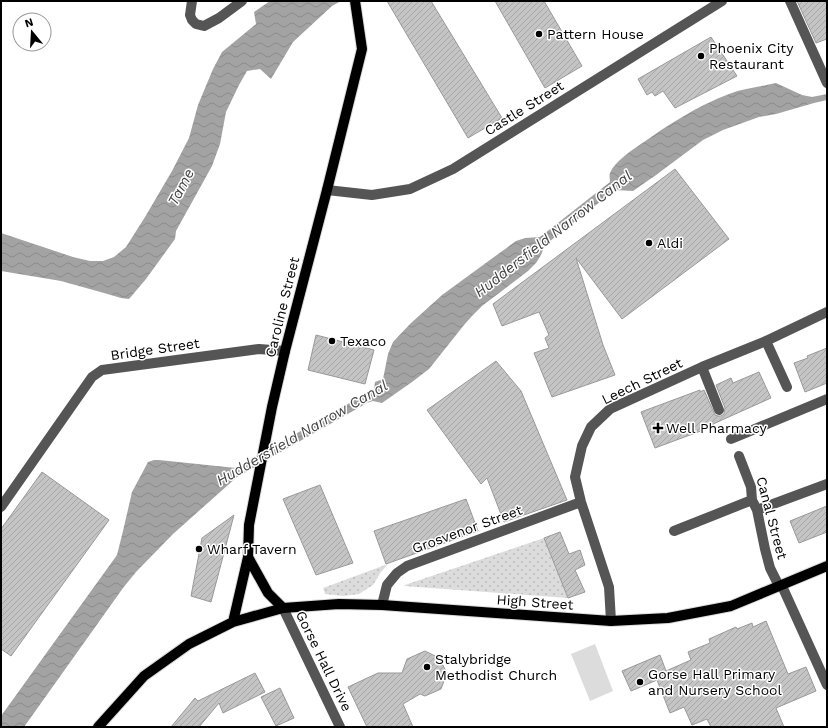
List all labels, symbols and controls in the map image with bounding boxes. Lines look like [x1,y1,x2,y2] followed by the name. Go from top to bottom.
[12,12,52,52] north arrow
[23,16,35,30] text: N
[547,26,644,42] place label: Pattern House
[534,29,544,39] marker: Pattern House
[709,40,794,72] place label: Phoenix City Restaurant
[696,51,706,61] marker: Phoenix City Restaurant
[482,77,567,139] street label: Castle Street
[164,165,198,209] water label: Tame
[471,167,636,301] water label: Huddersfield Narrow Canal
[657,235,683,251] place label: Aldi
[644,238,654,248] marker: Aldi
[262,255,302,359] street label: Caroline Street
[340,333,386,349] place label: Texaco
[109,335,201,363] street label: Bridge Street
[327,336,337,346] marker: Texaco
[599,355,685,407] street label: Leech Street
[213,376,391,490] water label: Huddersfield Narrow Canal
[666,420,768,436] place label: Well Pharmacy
[653,423,663,433] marker: Well Pharmacy
[753,475,791,561] street label: Canal Street
[410,502,524,556] street label: Grosvenor Street
[207,541,297,557] place label: Wharf Tavern
[194,544,204,554] marker: Wharf Tavern
[496,591,574,613] street label: High Street
[293,608,355,714] street label: Gorse Hall Drive
[435,651,557,683] place label: Stalybridge Methodist Church
[422,662,432,672] marker: Stalybridge Methodist Church
[648,666,782,698] place label: Gorse Hall Primary and Nursery School
[635,677,645,687] marker: Gorse Hall Primary and Nursery School

